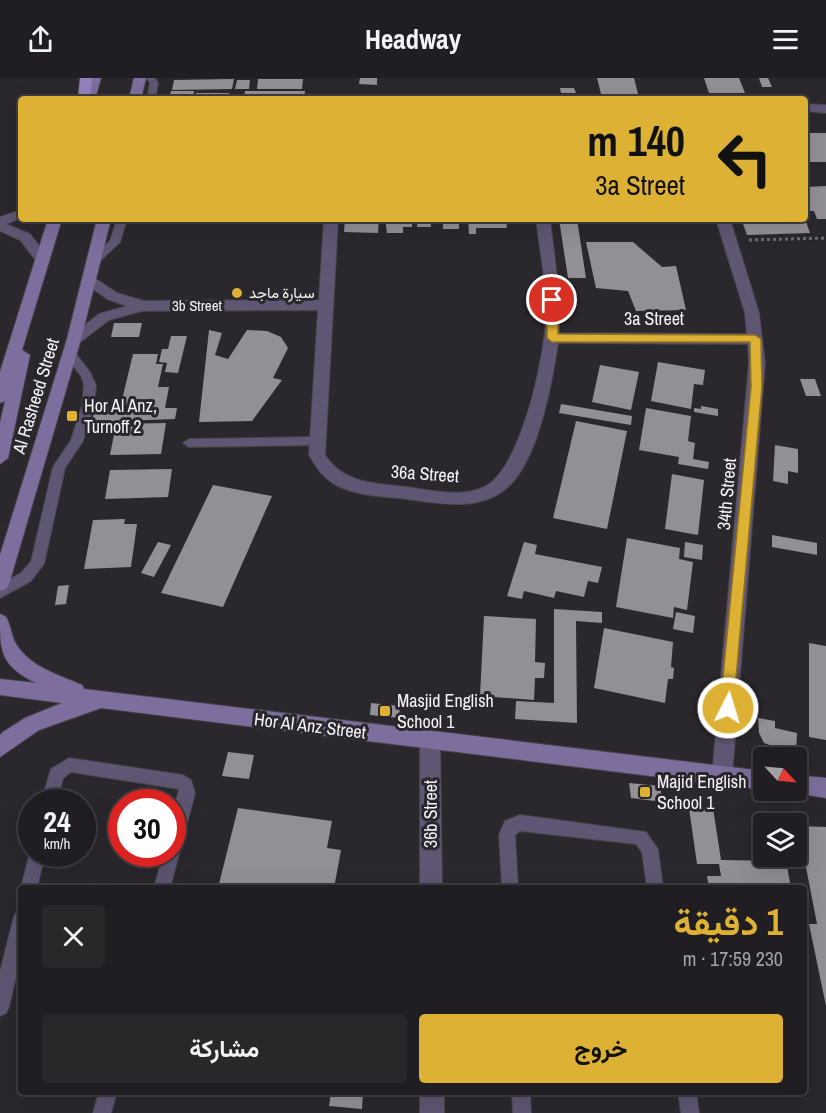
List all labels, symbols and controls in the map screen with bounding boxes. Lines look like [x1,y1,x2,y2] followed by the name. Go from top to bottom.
[365,21,461,57] text: Headway
[24,23,57,56] icon: share
[769,23,802,56] icon: menu
[587,113,685,169] text: 140 m
[706,120,784,198] icon: left
[595,167,685,203] text: 3a Street
[526,274,577,325] pin
[249,282,315,303] place label: سيارة ماجد
[535,283,568,316] icon: arrive
[230,286,244,300] marker: سيارة ماجد
[172,295,223,316] street label: 3b Street
[624,306,684,331] street label: 3a Street
[6,335,65,458] street label: Al Rasheed Street
[84,393,157,439] place label: Hor Al Anz, Turnoff 2
[65,409,79,423] marker: Hor Al Anz, Turnoff 2
[711,457,742,531] street label: 34th Street
[390,459,460,488] street label: 36a Street
[696,676,760,740] position arrow
[397,688,494,734] place label: Masjid English School 1
[378,704,392,718] marker: Masjid English School 1
[253,706,367,745] street label: Hor Al Anz Street
[753,747,807,801] north arrow
[753,747,807,867] map controls
[657,769,746,815] place label: Majid English School 1
[418,780,443,848] street label: 36b Street
[638,785,652,799] marker: Majid English School 1
[108,789,186,867] speed limit sign: 30
[43,801,71,841] text: 24
[753,813,807,867] button: layers
[44,833,70,854] text: km/h
[673,898,783,946] text: 1 دقيقة
[42,905,105,968] button: close
[683,945,783,972] text: 230 m · 17:59
[42,1014,407,1083] button: مشاركة
[419,1014,783,1083] button: خروج

